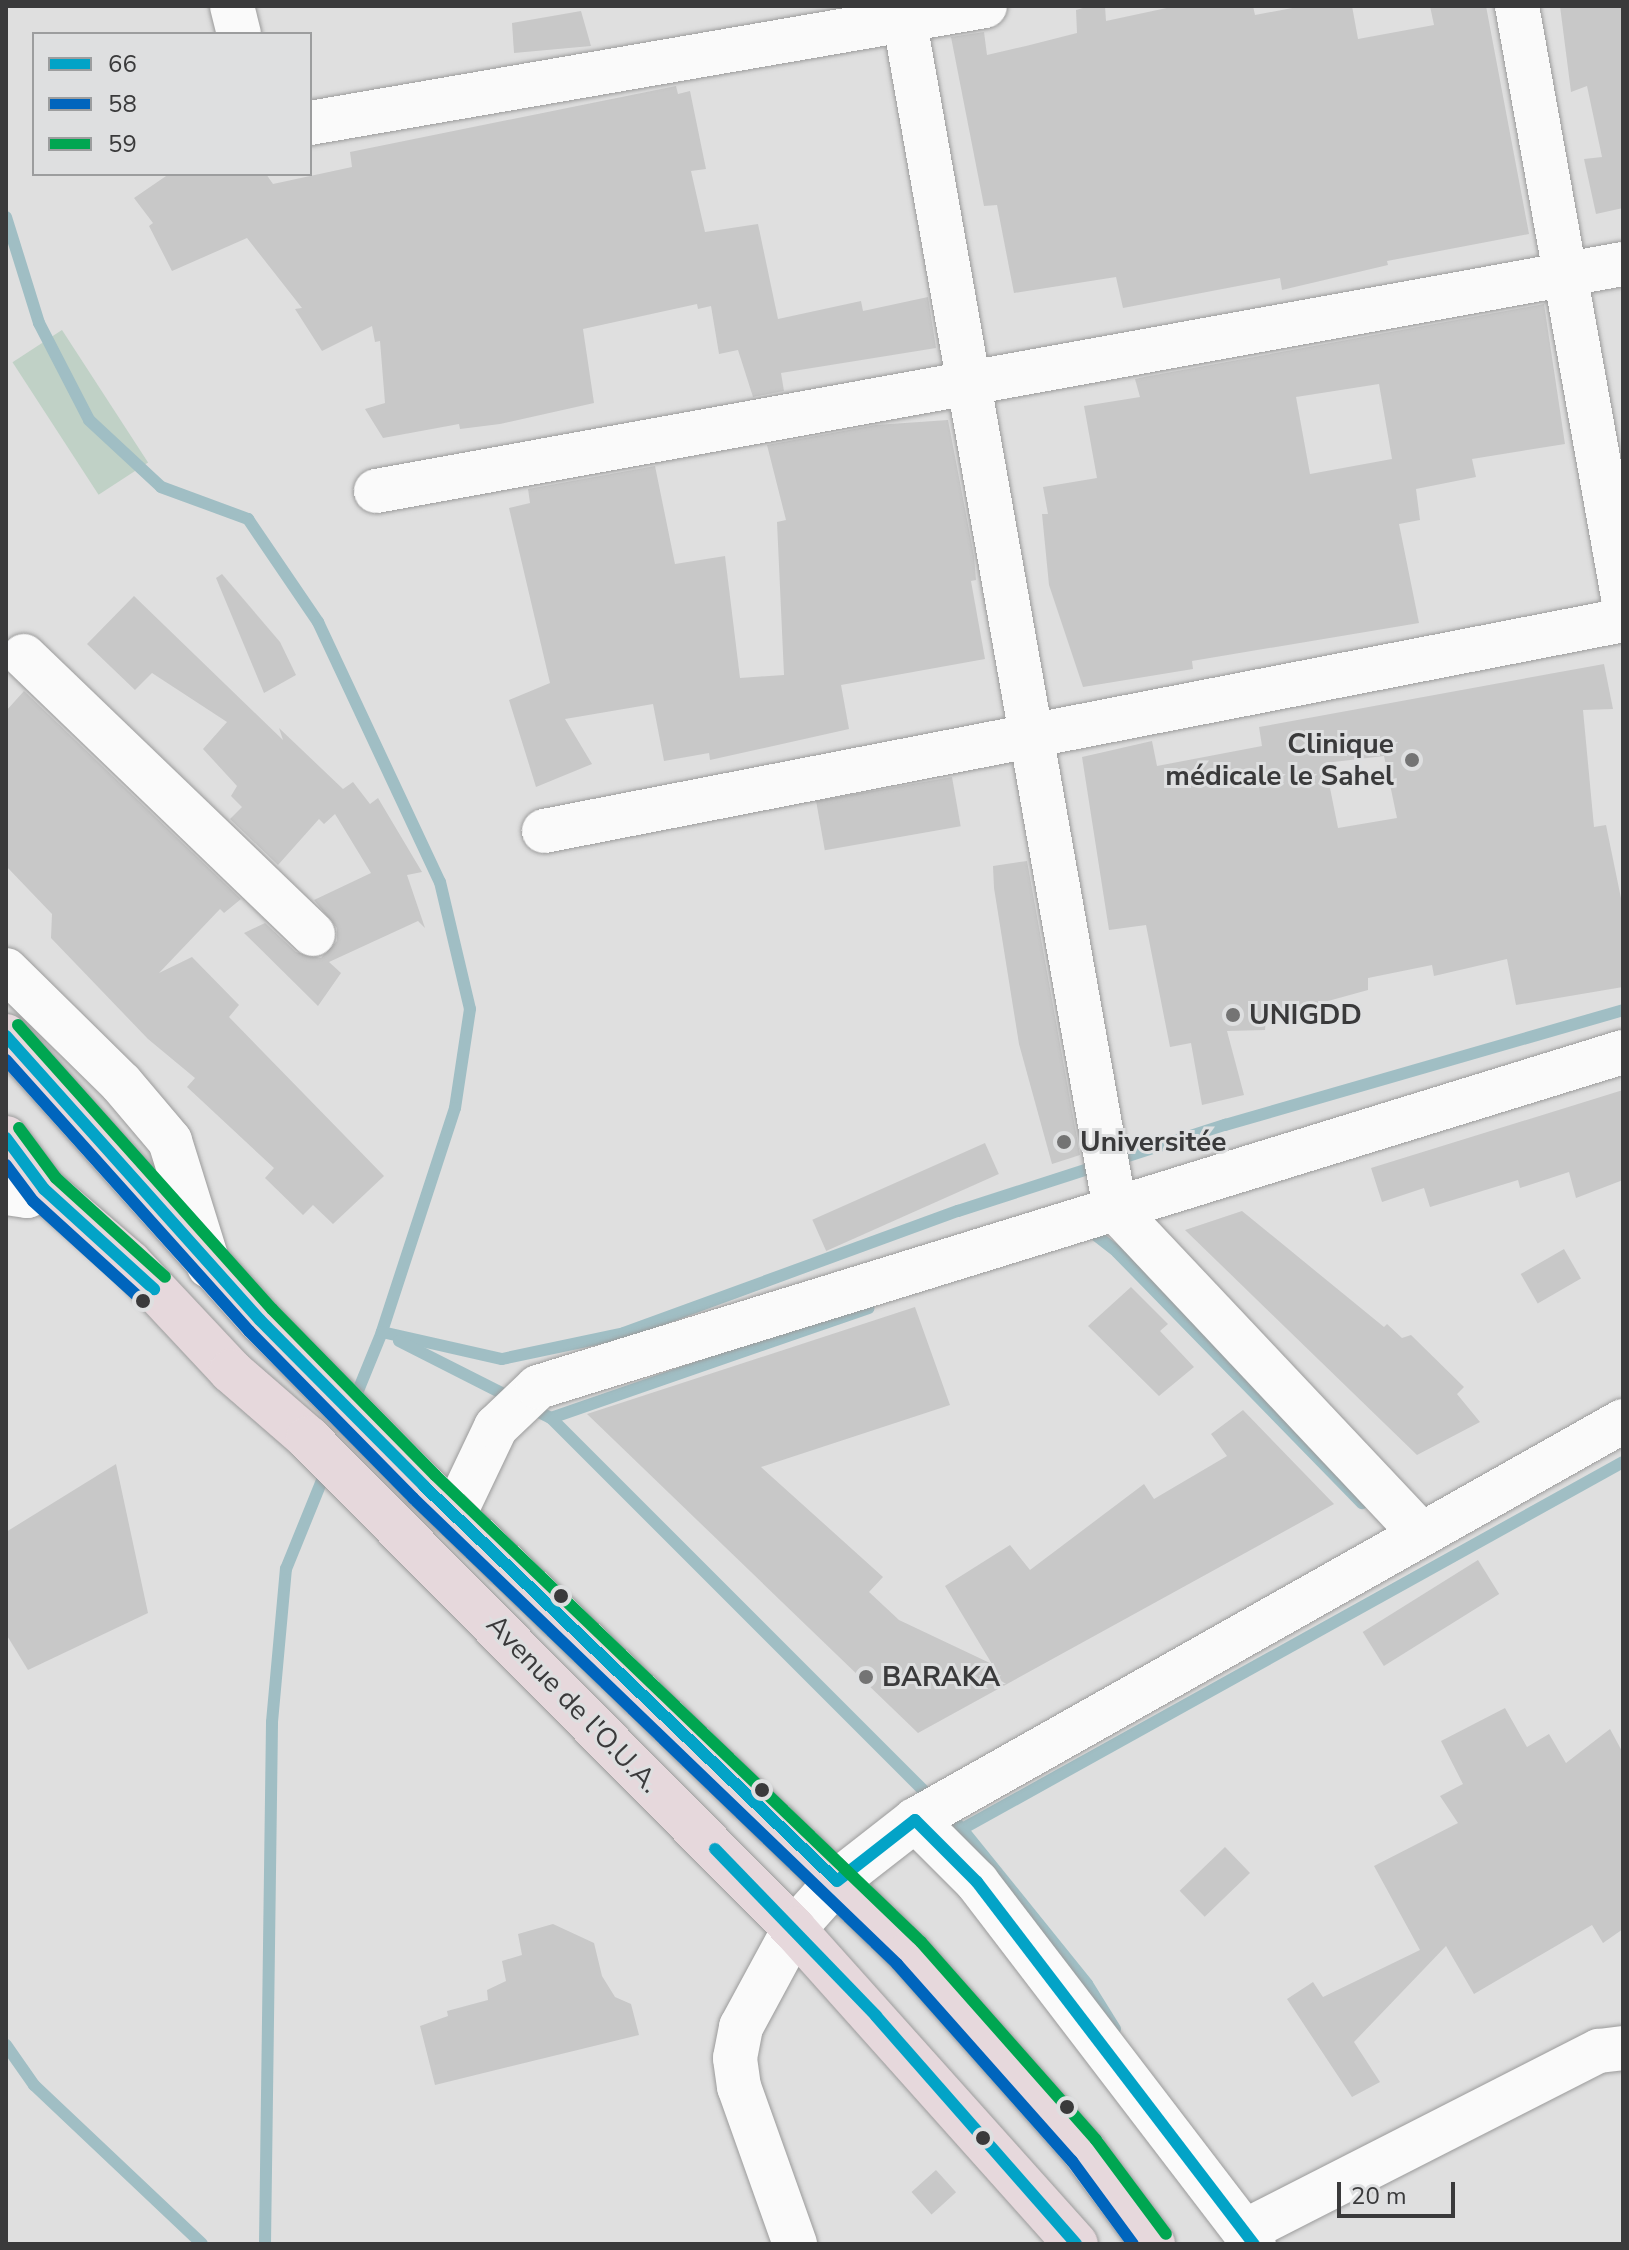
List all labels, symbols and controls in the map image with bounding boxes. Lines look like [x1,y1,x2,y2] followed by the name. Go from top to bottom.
[32,32,312,176] legend
[108,48,137,80] text: 66
[108,88,137,120] text: 58
[108,128,137,160] text: 59
[1165,727,1394,793] place label: Clinique médicale le Sahel
[1401,749,1423,771] marker: Clinique médicale le Sahel
[1249,998,1362,1032] place label: UNIGDD
[1224,1006,1242,1024] marker: UNIGDD
[1080,1125,1226,1159] place label: Universitée
[1055,1133,1073,1151] marker: Universitée
[135,1293,151,1309] unlabelled marker
[553,1588,569,1604] unlabelled marker
[479,1608,667,1800] street label: Avenue de l'O.U.A.
[882,1660,1000,1694] place label: BARAKA
[857,1668,875,1686] marker: BARAKA
[754,1782,770,1798] unlabelled marker
[1059,2099,1075,2115] unlabelled marker
[975,2130,991,2146] unlabelled marker
[1341,2166,1459,2216] scale bar
[1351,2180,1407,2212] text: 20 m

